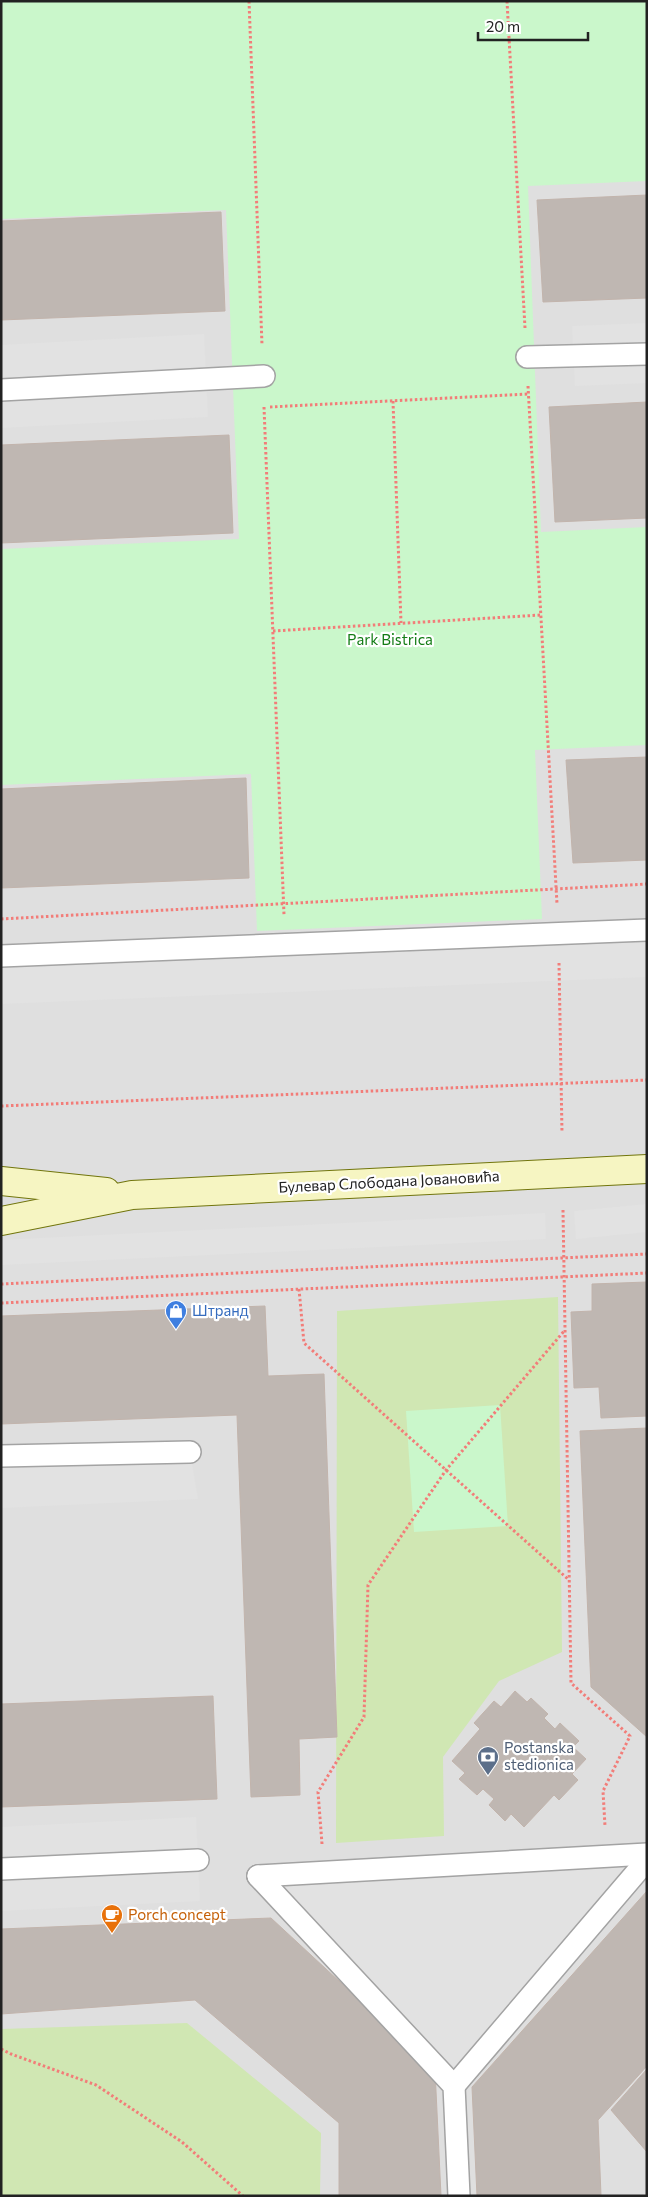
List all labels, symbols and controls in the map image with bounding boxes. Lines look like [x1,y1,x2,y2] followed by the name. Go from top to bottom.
[478,10,588,42] scale bar
[486,17,520,35] text: 20 m
[347,630,433,648] park label: Park Bistrica
[278,1166,500,1196] street label: Булевар Слободана Јовановића
[164,1299,188,1330] shop icon: Штранд
[192,1301,249,1319] place label: Штранд
[504,1738,574,1773] place label: Postanska stedionica
[476,1745,500,1776] bank icon: Postanska stedionica
[100,1903,124,1934] cafe icon: Porch concept
[128,1905,226,1923] place label: Porch concept

